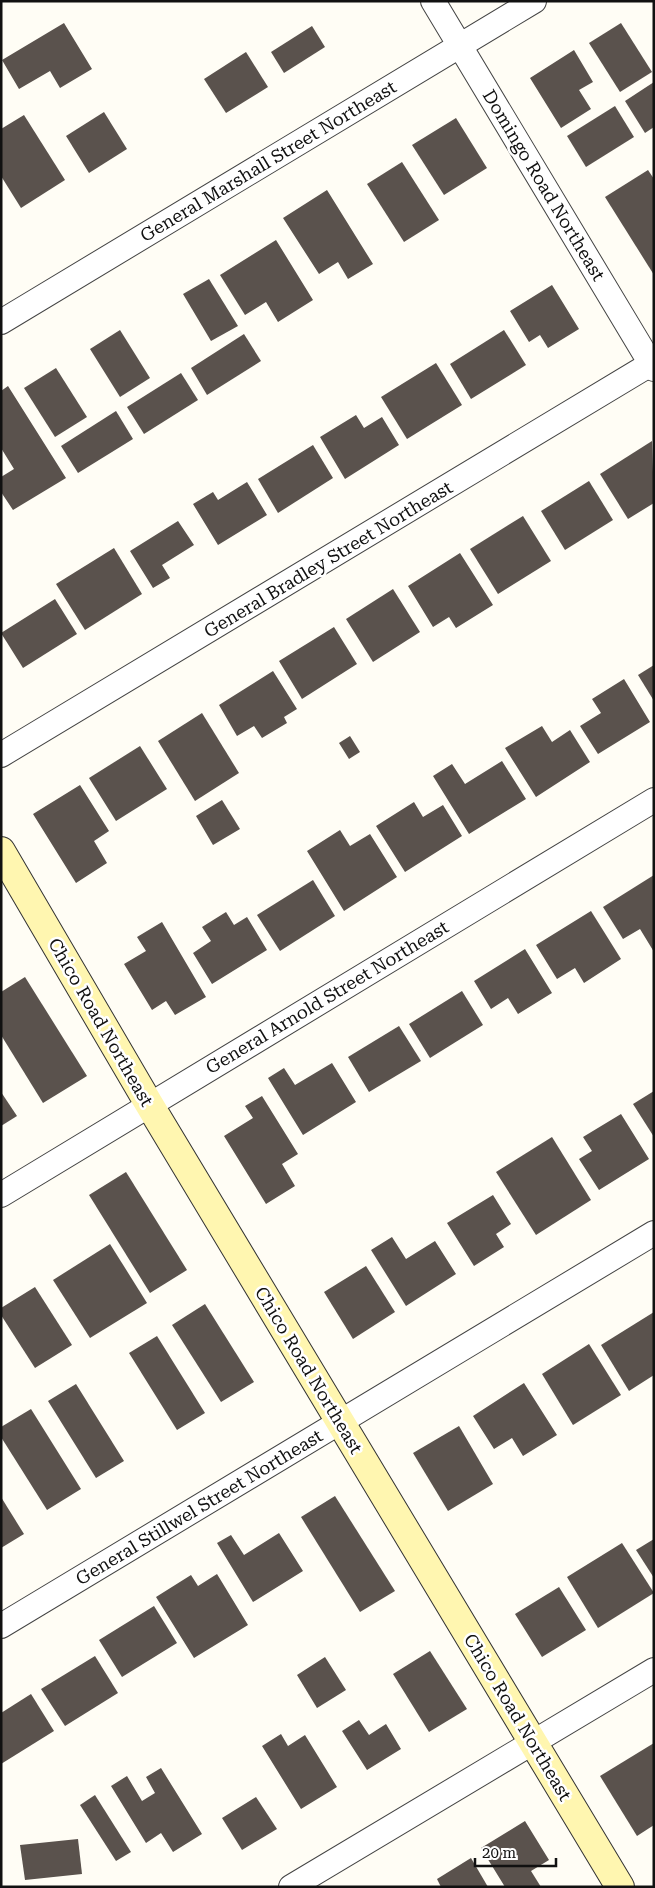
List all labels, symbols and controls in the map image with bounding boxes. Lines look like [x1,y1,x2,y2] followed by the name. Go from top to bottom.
[136,76,400,246] street label: General Marshall Street Northeast
[479,86,610,285] street label: Domingo Road Northeast
[200,476,456,642] street label: General Bradley Street Northeast
[202,916,452,1078] street label: General Arnold Street Northeast
[44,934,158,1110] street label: Chico Road Northeast
[251,1283,367,1457] street label: Chico Road Northeast
[72,1425,326,1589] street label: General Stillwel Street Northeast
[460,1630,576,1804] street label: Chico Road Northeast
[475,1836,556,1868] scale bar
[482,1844,517,1862] text: 20 m

